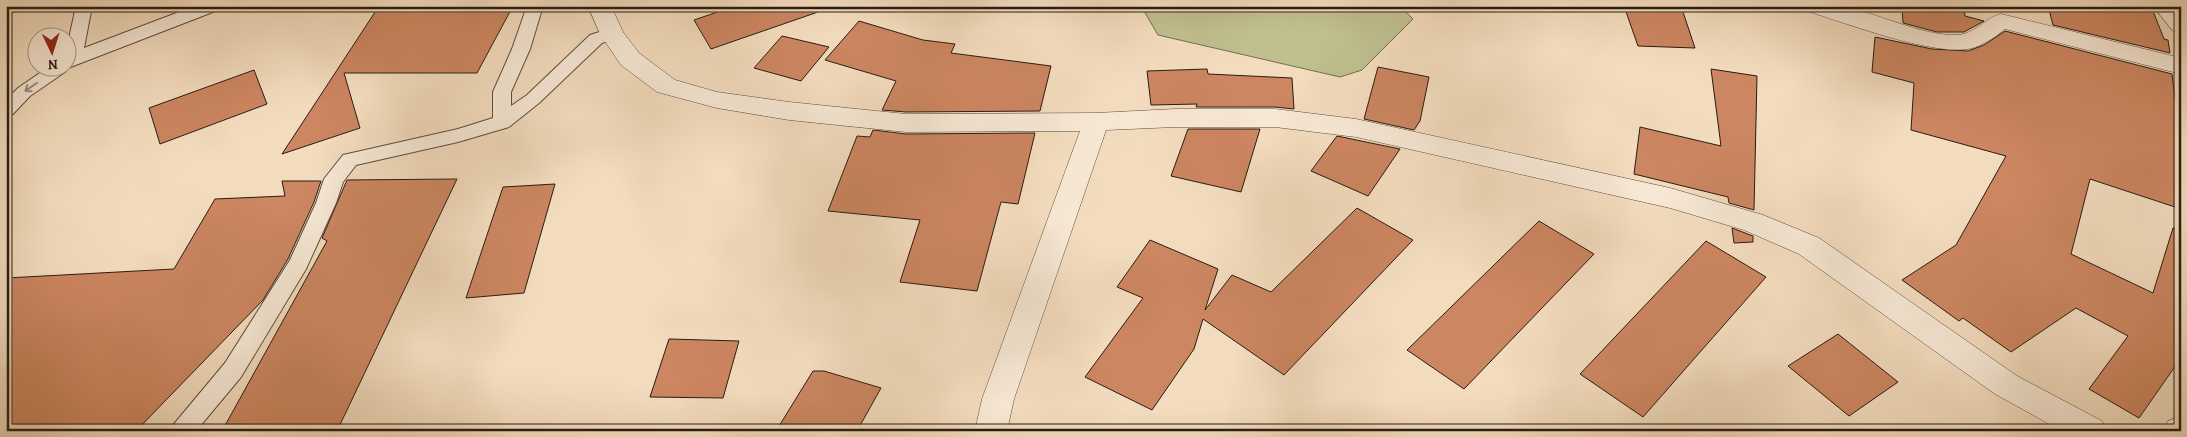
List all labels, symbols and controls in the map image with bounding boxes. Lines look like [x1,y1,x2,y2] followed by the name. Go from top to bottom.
[28,28,78,78] north arrow
[47,55,59,74] text: N
[24,82,38,92] one-way arrow

